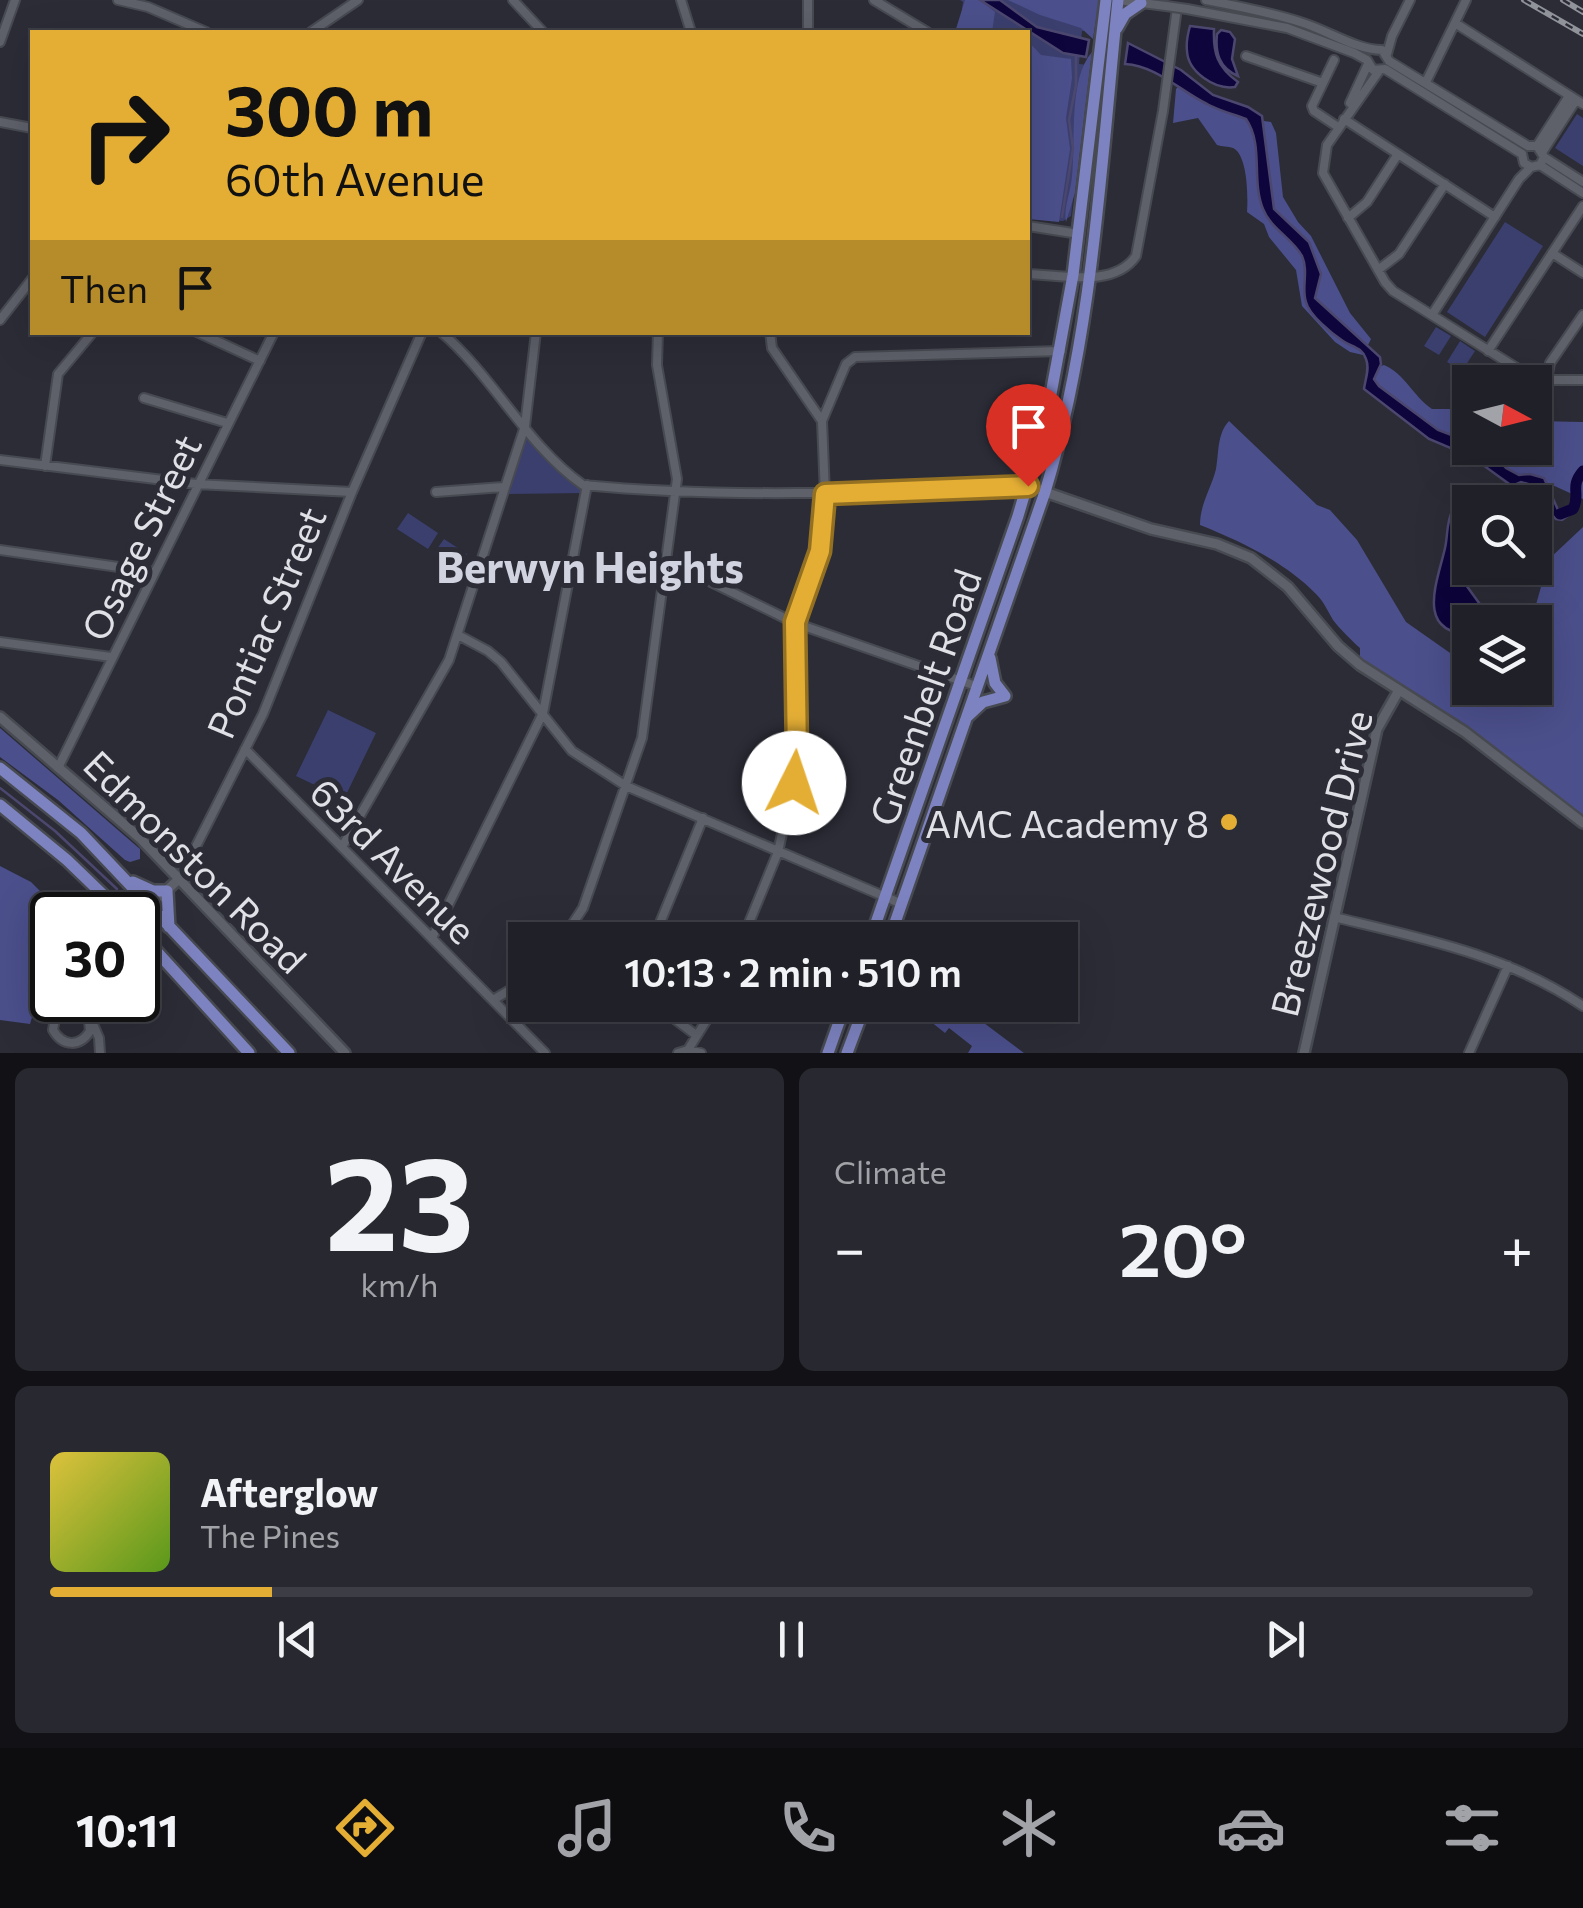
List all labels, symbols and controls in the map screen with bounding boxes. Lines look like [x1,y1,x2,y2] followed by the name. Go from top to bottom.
[225,65,433,150] text: 300 m
[60,70,190,200] icon: right
[225,150,485,205] text: 60th Avenue
[168,260,223,315] icon: arrive
[60,264,148,311] text: Then
[1452,365,1552,465] north arrow
[1452,365,1552,705] map controls
[986,384,1071,487] pin
[1001,399,1056,454] icon: arrive
[70,426,210,648] street label: Osage Street
[1452,485,1552,585] button: search
[195,499,335,745] street label: Pontiac Street
[436,540,744,592] district label: Berwyn Heights
[858,563,990,831] street label: Greenbelt Road
[1452,605,1552,705] button: layers
[1259,705,1381,1021] street label: Breezewood Drive
[742,731,846,835] position arrow
[75,740,317,982] street label: Edmonston Road
[301,767,487,953] street label: 63rd Avenue
[925,799,1209,846] place label: AMC Academy 8
[1218,811,1240,833] marker: AMC Academy 8
[30,892,160,1022] speed limit sign: 30
[624,948,962,995] text: 10:13 · 2 min · 510 m
[325,1119,474,1278] text: 23
[834,1151,947,1191] text: Climate
[1119,1201,1247,1292] text: 20°
[834,1213,865,1280] text: −
[1501,1213,1533,1280] text: +
[361,1264,438,1304] text: km/h
[200,1468,378,1515] text: Afterglow
[200,1515,340,1555] text: The Pines
[270,1612,325,1667] icon: previous
[764,1612,819,1667] icon: pause
[1258,1612,1313,1667] icon: next
[330,1793,400,1863] icon: directions
[552,1793,622,1863] icon: music
[773,1793,843,1863] icon: phone
[994,1793,1064,1863] icon: climate
[1216,1793,1286,1863] icon: car
[1437,1793,1507,1863] icon: filters
[76,1801,179,1856] text: 10:11

